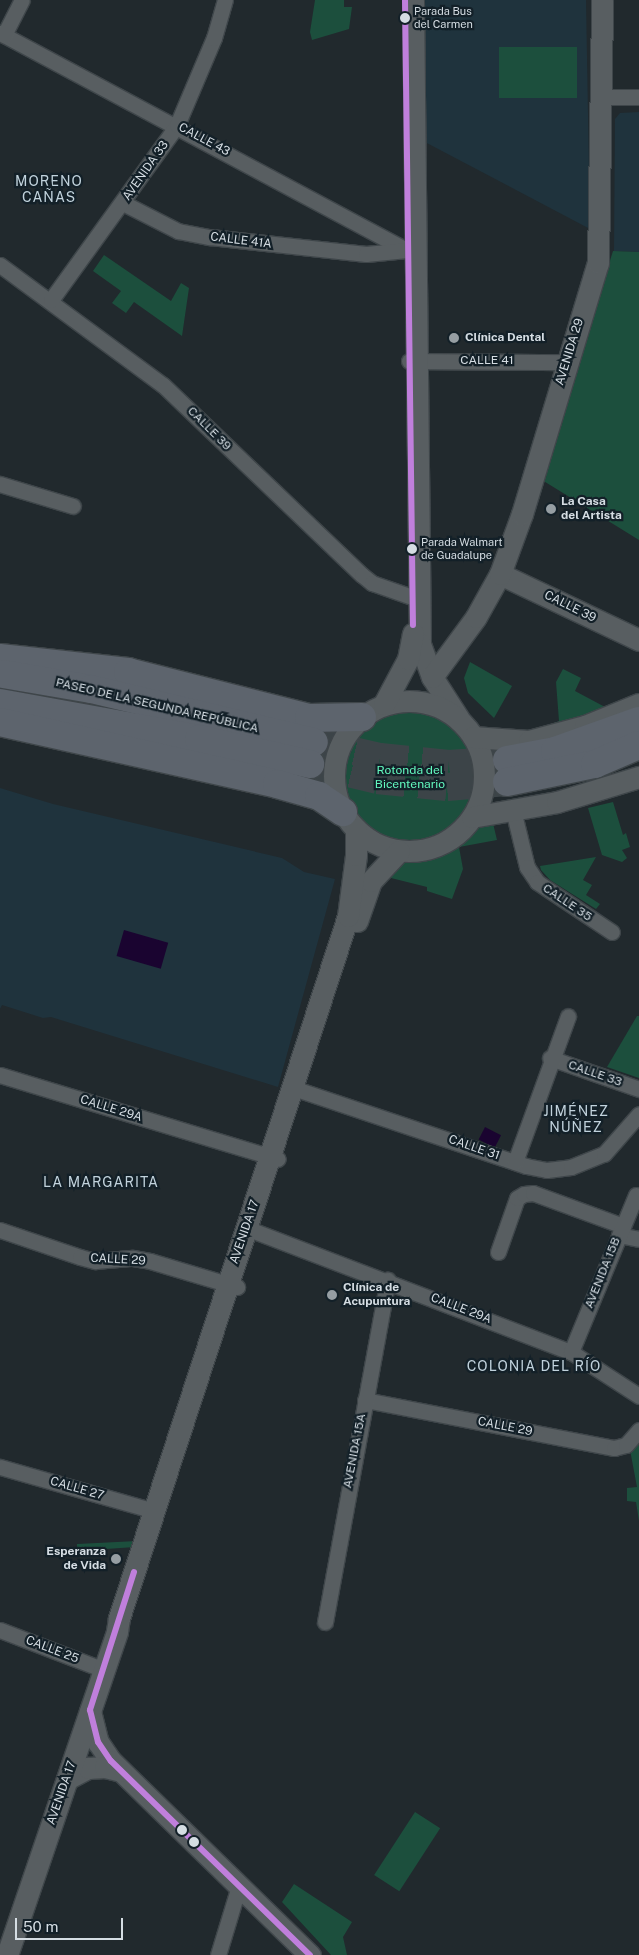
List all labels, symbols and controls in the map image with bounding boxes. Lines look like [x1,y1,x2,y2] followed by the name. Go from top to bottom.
[414,5,473,31] place label: Parada Bus del Carmen
[400,13,410,23] marker: Parada Bus del Carmen
[176,121,232,159] street label: CALLE 43
[120,138,172,204] street label: AVENIDA 33
[14,173,84,206] district label: MORENO CAÑAS
[209,230,273,252] street label: CALLE 41A
[553,317,587,387] street label: AVENIDA 29
[447,331,461,345] marker: Clínica Dental
[465,331,545,345] place label: Clínica Dental
[460,354,514,368] street label: CALLE 41
[184,404,234,454] street label: CALLE 39
[561,495,622,523] place label: La Casa del Artista
[545,503,557,515] marker: La Casa del Artista
[421,536,503,562] place label: Parada Walmart de Guadalupe
[407,544,417,554] marker: Parada Walmart de Guadalupe
[542,588,598,626] street label: CALLE 39
[54,676,260,736] street label: PASEO DE LA SEGUNDA REPÚBLICA
[375,764,445,792] park label: Rotonda del Bicentenario
[540,881,594,925] street label: CALLE 35
[566,1058,624,1090] street label: CALLE 33
[78,1093,144,1125] street label: CALLE 29A
[542,1103,610,1136] district label: JIMÉNEZ NÚÑEZ
[446,1133,502,1163] street label: CALLE 31
[42,1174,160,1190] district label: LA MARGARITA
[227,1198,263,1266] street label: AVENIDA 17
[582,1235,624,1311] street label: AVENIDA 15B
[90,1251,146,1269] street label: CALLE 29
[343,1281,410,1309] place label: Clínica de Acupuntura
[325,1288,339,1302] marker: Clínica de Acupuntura
[429,1291,493,1327] street label: CALLE 29A
[465,1358,603,1374] district label: COLONIA DEL RÍO
[341,1412,369,1490] street label: AVENIDA 15A
[476,1415,534,1439] street label: CALLE 29
[48,1474,106,1504] street label: CALLE 27
[46,1545,106,1573] place label: Esperanza de Vida
[110,1553,122,1565] marker: Esperanza de Vida
[23,1633,81,1667] street label: CALLE 25
[44,1759,80,1827] street label: AVENIDA 17
[177,1825,187,1835] unlabelled marker
[189,1837,199,1847] unlabelled marker
[18,1908,125,1940] scale bar
[23,1918,58,1935] text: 50 m

